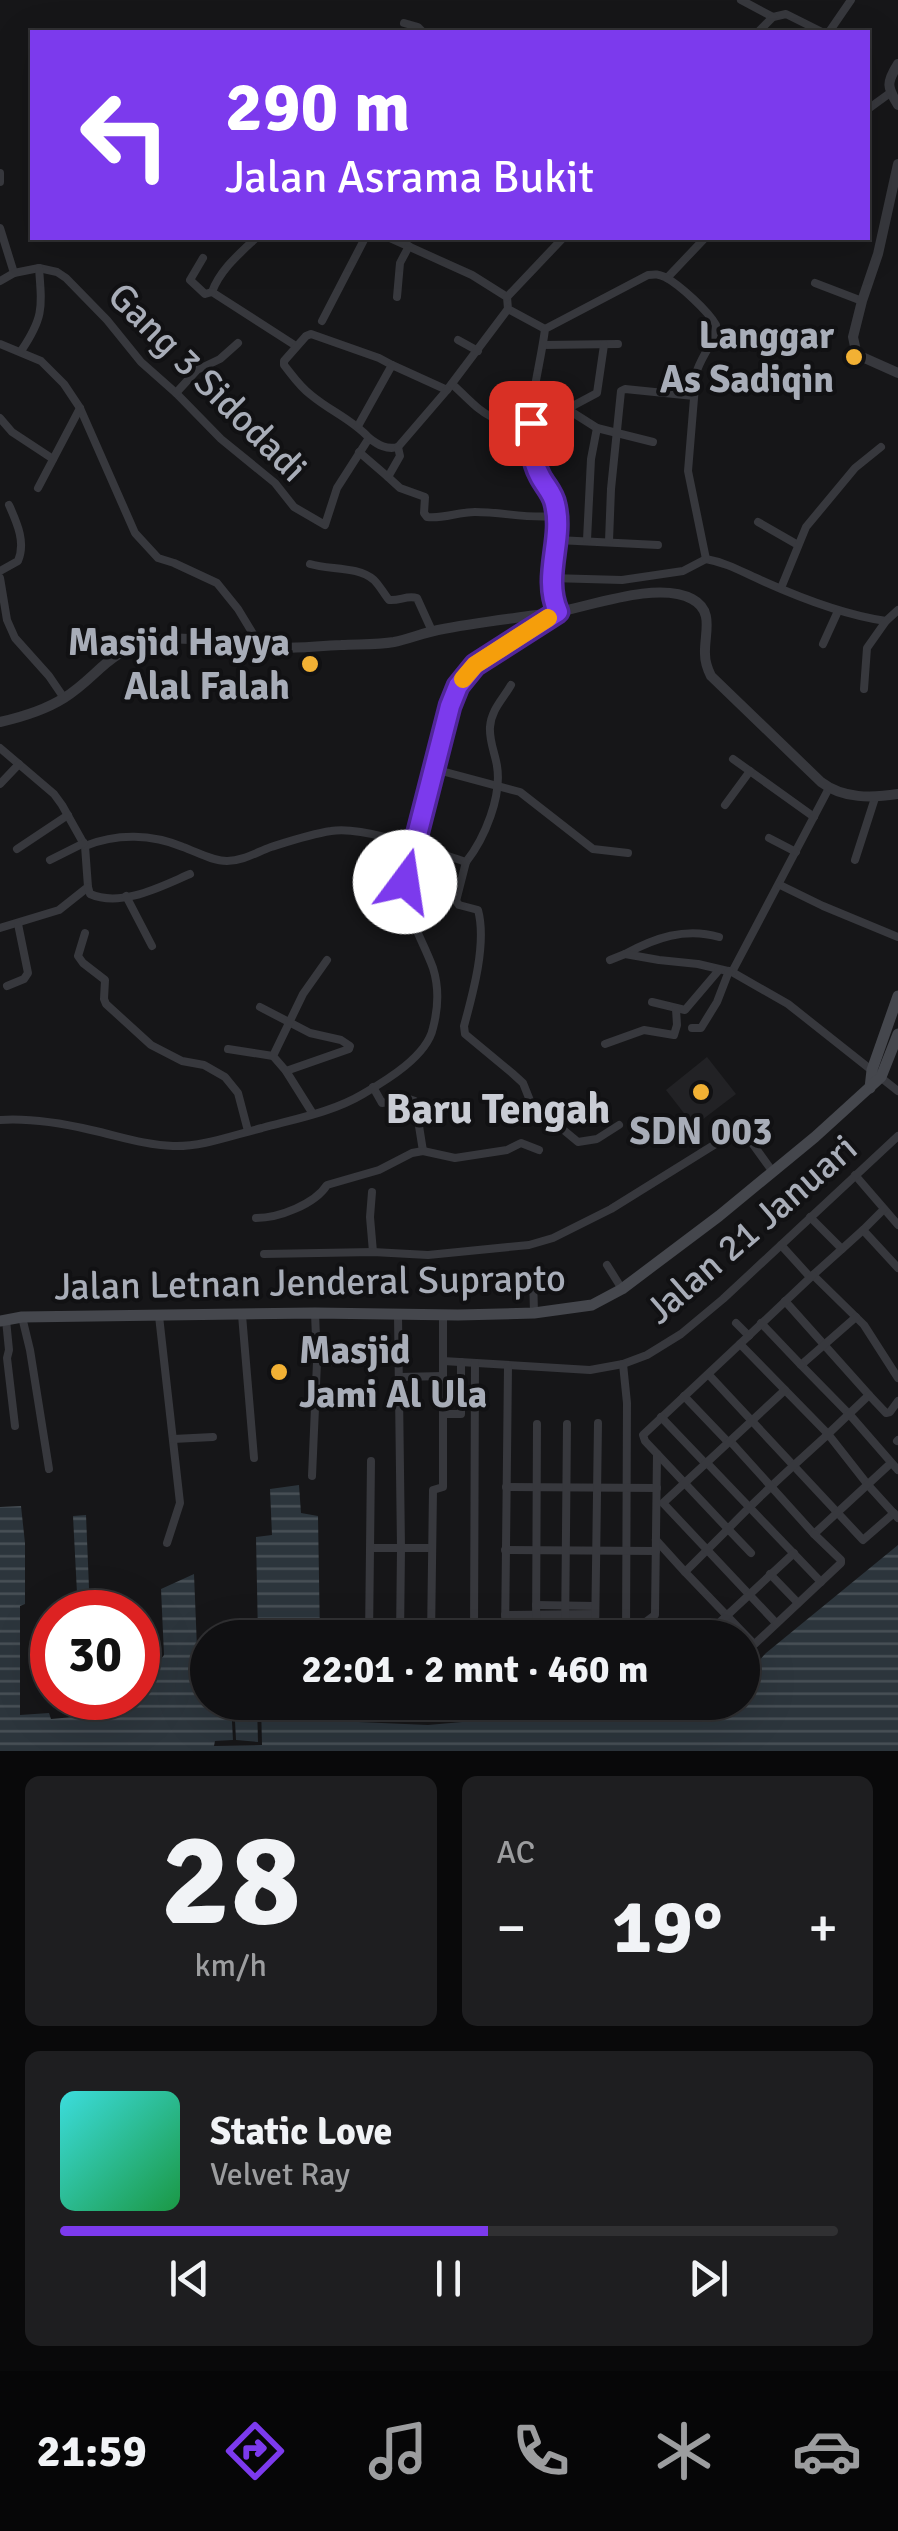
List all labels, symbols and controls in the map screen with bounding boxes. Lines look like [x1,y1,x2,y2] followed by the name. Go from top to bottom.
[225,64,410,150] text: 290 m
[60,70,190,200] icon: left
[225,150,594,205] text: Jalan Asrama Bukit
[98,273,317,492] street label: Gang 3 Sidodadi
[660,312,835,403] place label: Langgar As Sadiqin
[843,346,865,368] marker: Langgar As Sadiqin
[489,381,574,466] pin
[504,396,559,451] icon: arrive
[68,619,290,710] place label: Masjid Hayya Alal Falah
[299,653,321,675] marker: Masjid Hayya Alal Falah
[353,830,457,934] position arrow
[690,1081,712,1103] marker: SDN 003
[386,1084,610,1135] district label: Baru Tengah
[630,1108,772,1155] place label: SDN 003
[636,1125,867,1334] street label: Jalan 21 Januari
[54,1255,566,1310] street label: Jalan Letnan Jenderal Suprapto
[299,1327,487,1418] place label: Masjid Jami Al Ula
[268,1361,290,1383] marker: Masjid Jami Al Ula
[30,1590,160,1720] speed limit sign: 30
[301,1646,649,1693] text: 22:01 · 2 mnt · 460 m
[161,1801,301,1961] text: 28
[497,1833,535,1872] text: AC
[612,1881,723,1974] text: 19°
[497,1894,526,1962] text: −
[808,1894,838,1962] text: +
[195,1946,267,1985] text: km/h
[210,2108,392,2155] text: Static Love
[210,2155,350,2194] text: Velvet Ray
[162,2251,217,2306] icon: previous
[421,2251,476,2306] icon: pause
[681,2251,736,2306] icon: next
[220,2416,290,2486] icon: directions
[363,2416,433,2486] icon: music
[506,2416,576,2486] icon: phone
[649,2416,719,2486] icon: climate
[792,2416,862,2486] icon: car
[36,2424,147,2479] text: 21:59

